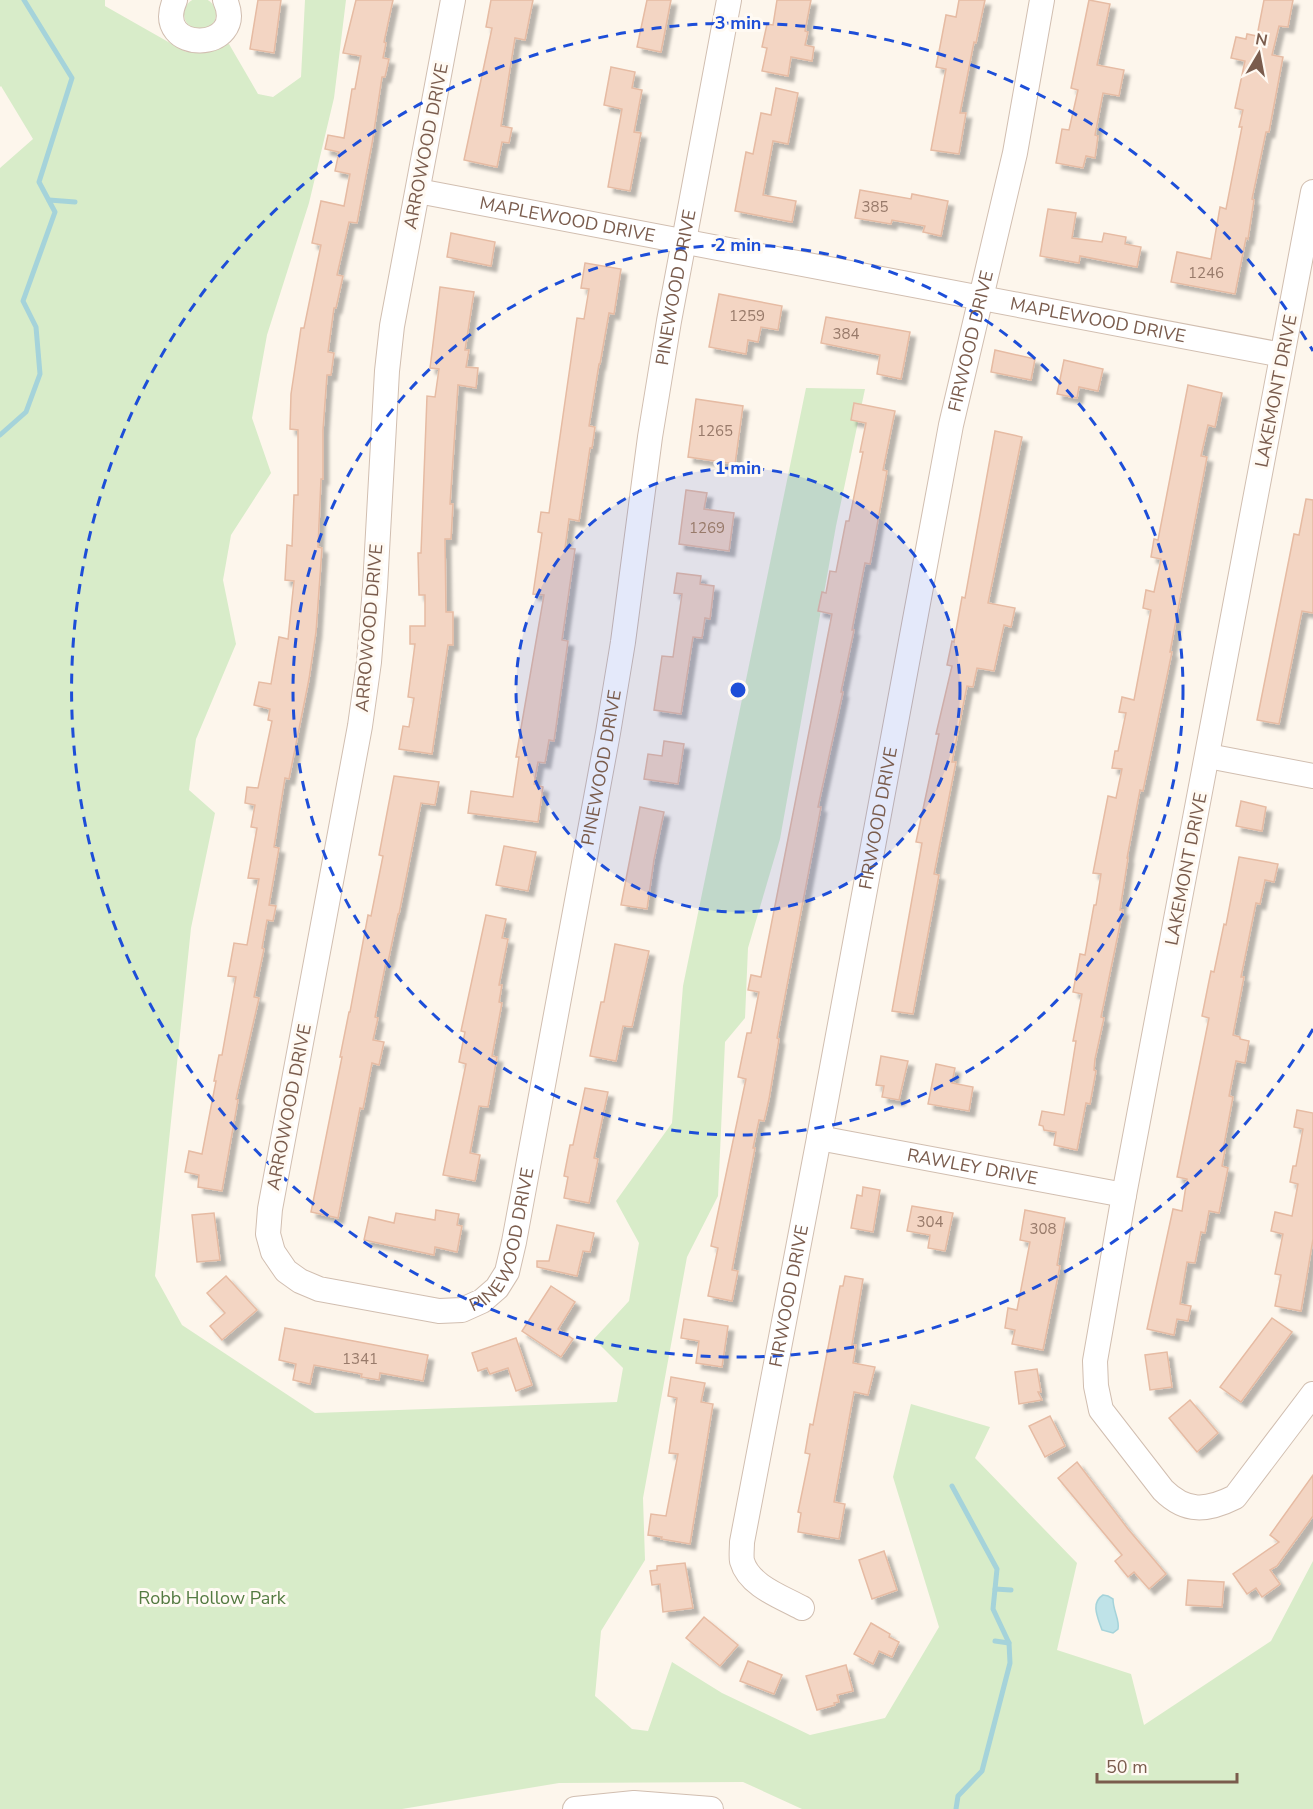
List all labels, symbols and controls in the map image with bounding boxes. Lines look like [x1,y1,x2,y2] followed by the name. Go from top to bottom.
[715,11,761,35] text: 3 min
[1229,24,1289,84] north arrow
[1254,28,1269,52] text: N
[398,61,454,231] street label: ARROWOOD DRIVE
[478,191,657,248] street label: MAPLEWOOD DRIVE
[861,197,889,217] house number: 385
[650,208,702,367] street label: PINEWOOD DRIVE
[715,233,761,257] text: 2 min
[1188,263,1224,283] house number: 1246
[943,268,999,414] street label: FIRWOOD DRIVE
[1008,292,1188,348] street label: MAPLEWOOD DRIVE
[729,306,765,326] house number: 1259
[1249,313,1303,469] street label: LAKEMONT DRIVE
[832,324,860,344] house number: 384
[697,421,733,441] house number: 1265
[715,456,761,480] text: 1 min
[689,518,725,538] house number: 1269
[350,543,388,713] street label: ARROWOOD DRIVE
[728,680,748,700] centre of rings
[575,688,627,847] street label: PINEWOOD DRIVE
[853,745,903,891] street label: FIRWOOD DRIVE
[1159,791,1213,947] street label: LAKEMONT DRIVE
[261,1022,317,1192] street label: ARROWOOD DRIVE
[905,1143,1040,1191] street label: RAWLEY DRIVE
[465,1166,539,1317] street label: PINEWOOD DRIVE
[916,1212,944,1232] house number: 304
[1029,1219,1057,1239] house number: 308
[764,1223,814,1369] street label: FIRWOOD DRIVE
[342,1349,378,1369] house number: 1341
[138,1586,287,1610] park label: Robb Hollow Park
[1097,1746,1236,1784] scale bar
[1106,1755,1148,1779] text: 50 m

